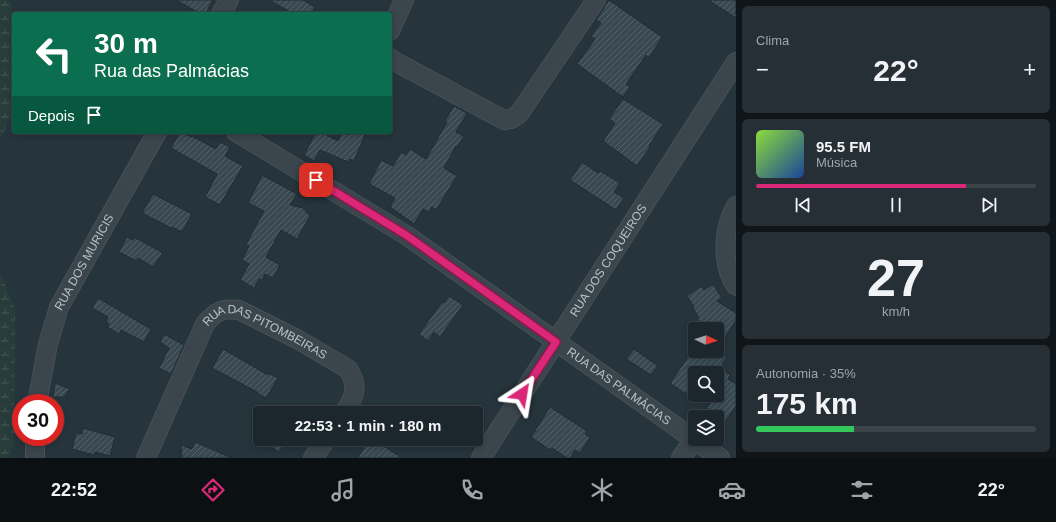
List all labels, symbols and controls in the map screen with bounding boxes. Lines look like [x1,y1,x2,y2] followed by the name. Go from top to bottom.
[28,28,80,80] icon: left
[94,28,158,59] text: 30 m
[756,33,789,48] text: Clima
[873,54,919,87] text: 22°
[756,57,769,82] text: −
[1023,57,1036,82] text: +
[94,61,249,81] text: Rua das Palmácias
[83,104,105,126] icon: arrive
[28,107,75,124] text: Depois
[816,138,871,155] text: 95.5 FM
[816,155,857,170] text: Música
[299,163,333,197] pin
[305,169,327,191] icon: arrive
[792,194,814,216] icon: previous
[885,194,907,216] icon: pause
[978,194,1000,216] icon: next
[567,202,650,319] street label: RUA DOS COQUEIROS
[52,212,117,313] street label: RUA DOS MURICIS
[867,249,925,307] text: 27
[200,302,330,362] street label: RUA DAS PITOMBEIRAS
[882,304,910,319] text: km/h
[688,322,724,358] north arrow
[688,322,724,446] map controls
[564,345,674,428] street label: RUA DAS PALMÁCIAS
[688,366,724,402] button: search
[756,366,856,381] text: Autonomia · 35%
[501,373,543,415] position arrow
[756,387,858,420] text: 175 km
[12,394,64,446] speed limit sign: 30
[688,410,724,446] button: layers
[295,417,441,434] text: 22:53 · 1 min · 180 m
[199,476,227,504] icon: directions
[329,476,357,504] icon: music
[458,476,486,504] icon: phone
[588,476,616,504] icon: climate
[718,476,746,504] icon: car
[848,476,876,504] icon: filters
[51,480,97,500] text: 22:52
[978,480,1005,500] text: 22°

